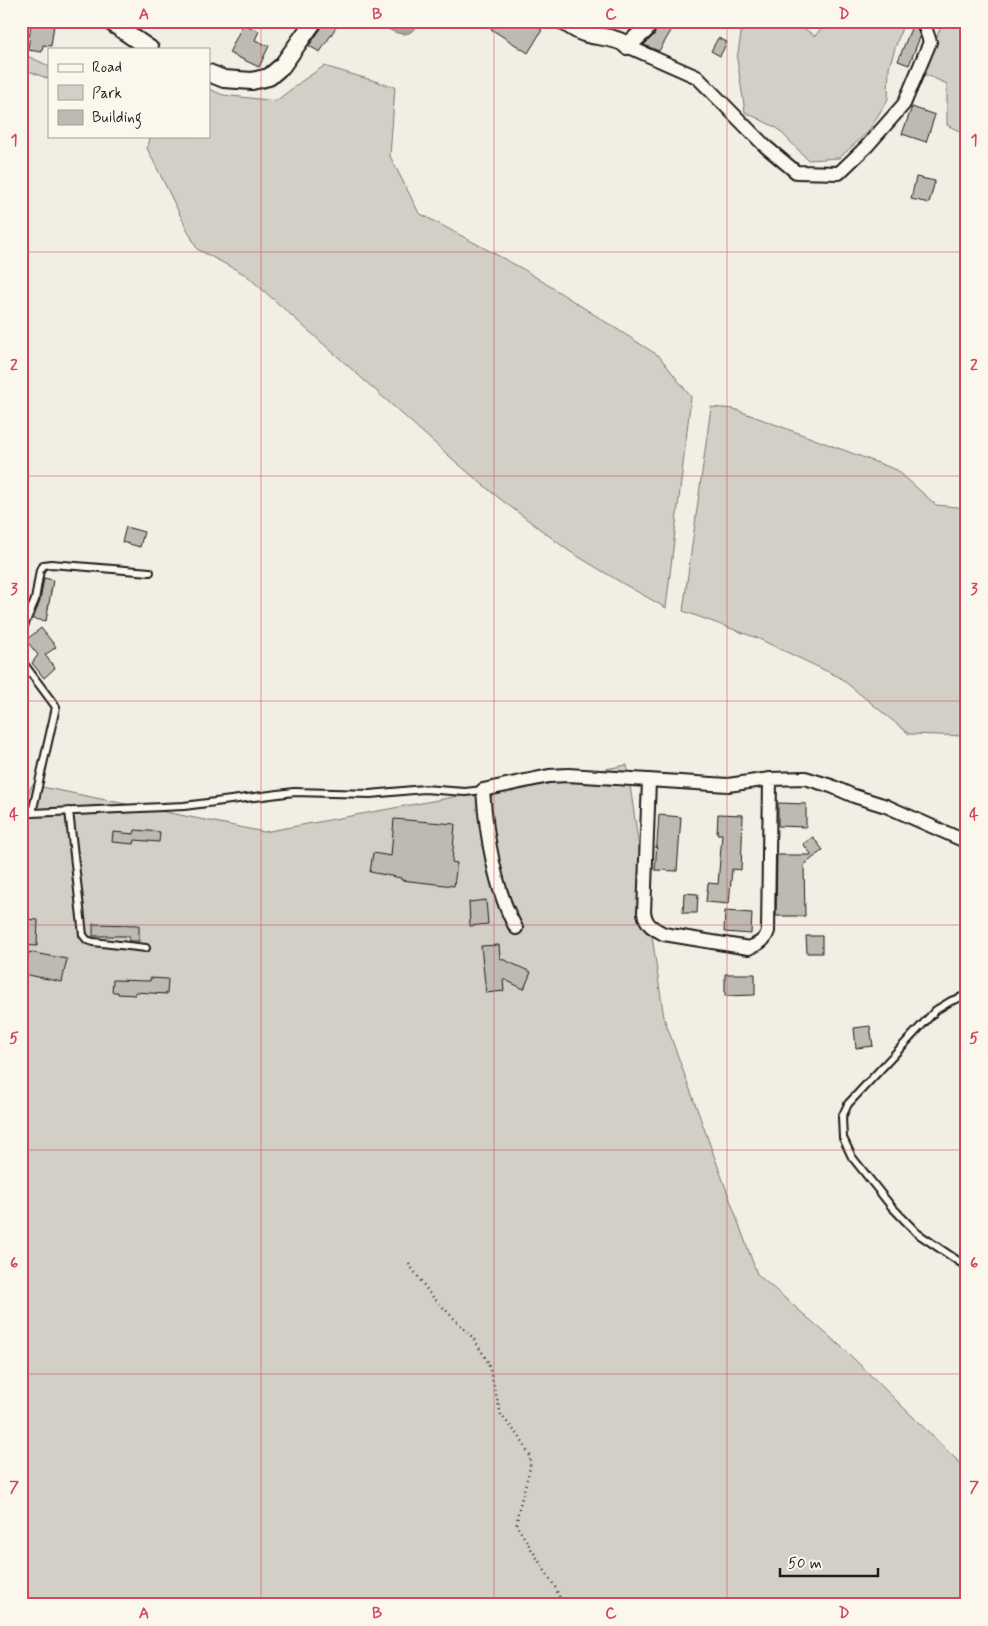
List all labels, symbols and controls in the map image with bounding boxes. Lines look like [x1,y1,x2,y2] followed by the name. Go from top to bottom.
[139,4,149,25] text: A
[372,4,382,25] text: B
[605,4,617,25] text: C
[838,4,850,25] text: D
[48,48,210,138] legend
[92,58,122,78] text: Road
[92,84,122,104] text: Park
[92,108,142,129] text: Building
[10,130,18,151] text: 1
[970,130,978,151] text: 1
[10,355,18,376] text: 2
[970,355,978,376] text: 2
[10,579,18,600] text: 3
[970,579,978,600] text: 3
[9,804,19,825] text: 4
[969,804,979,825] text: 4
[9,1028,19,1049] text: 5
[969,1028,979,1049] text: 5
[10,1253,18,1274] text: 6
[970,1253,978,1274] text: 6
[9,1477,19,1498] text: 7
[969,1477,979,1498] text: 7
[780,1546,878,1578] scale bar
[788,1554,822,1574] text: 50 m
[139,1603,149,1624] text: A
[372,1603,382,1624] text: B
[605,1603,617,1624] text: C
[838,1603,850,1624] text: D

